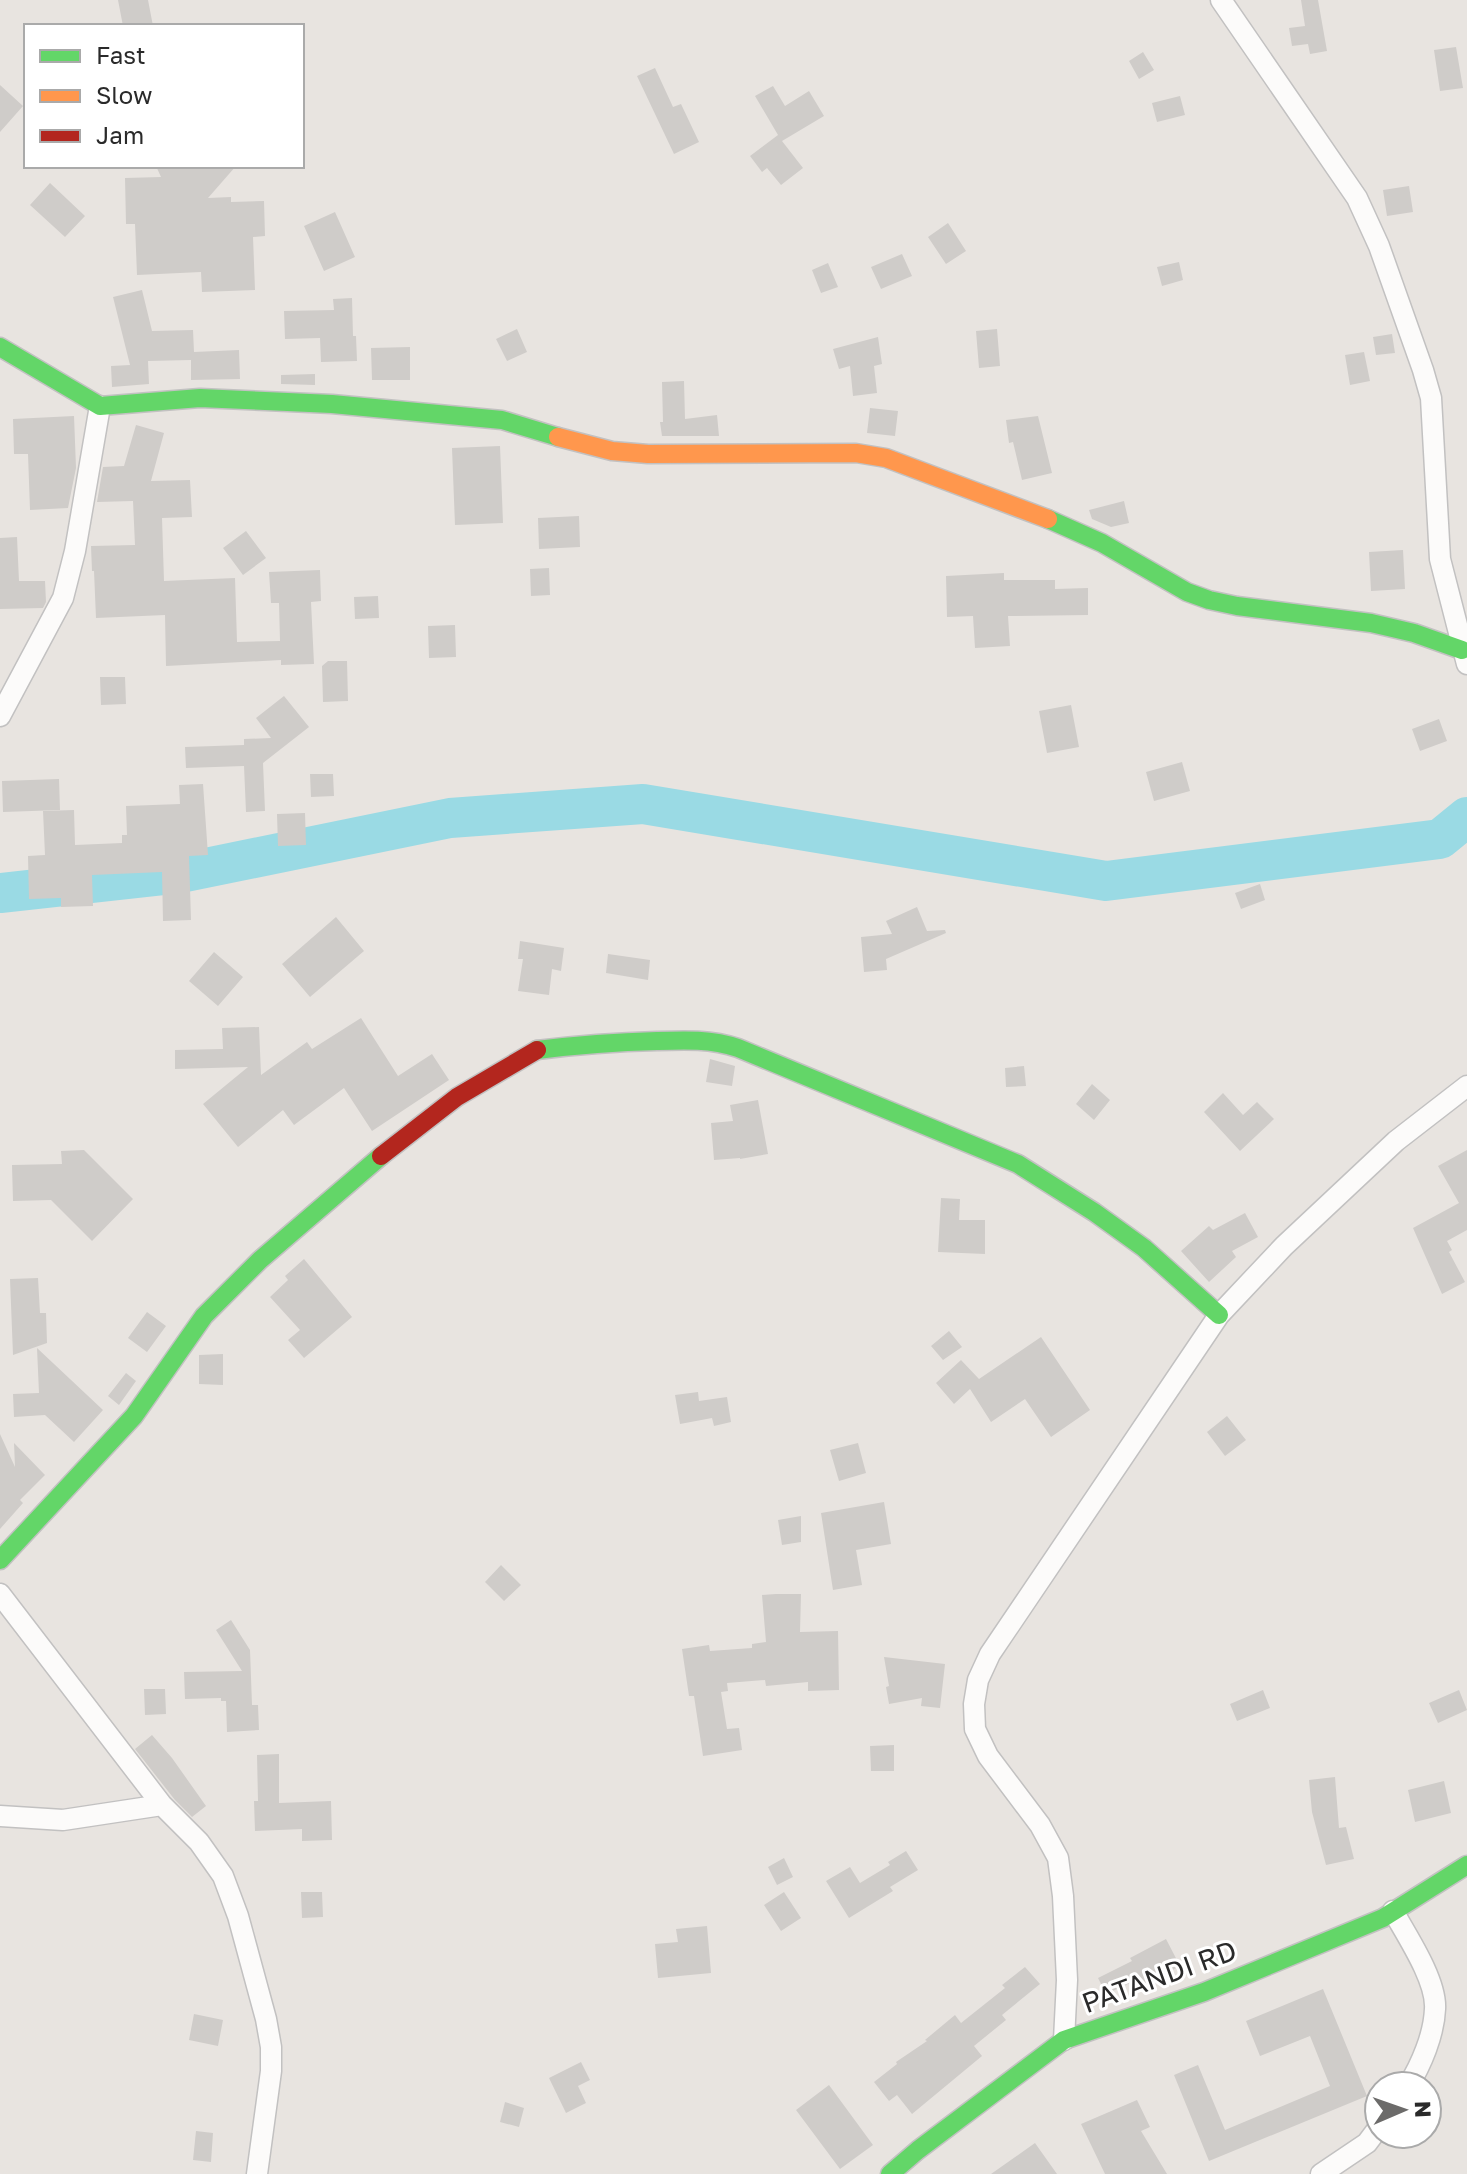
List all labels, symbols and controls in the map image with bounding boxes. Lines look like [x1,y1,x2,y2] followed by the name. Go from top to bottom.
[24,24,304,168] legend
[96,40,146,69] text: Fast
[96,80,152,109] text: Slow
[96,120,144,149] text: Jam
[1077,1933,1241,2019] street label: PATANDI RD
[1363,2070,1443,2150] north arrow
[1410,2100,1437,2118] text: N

